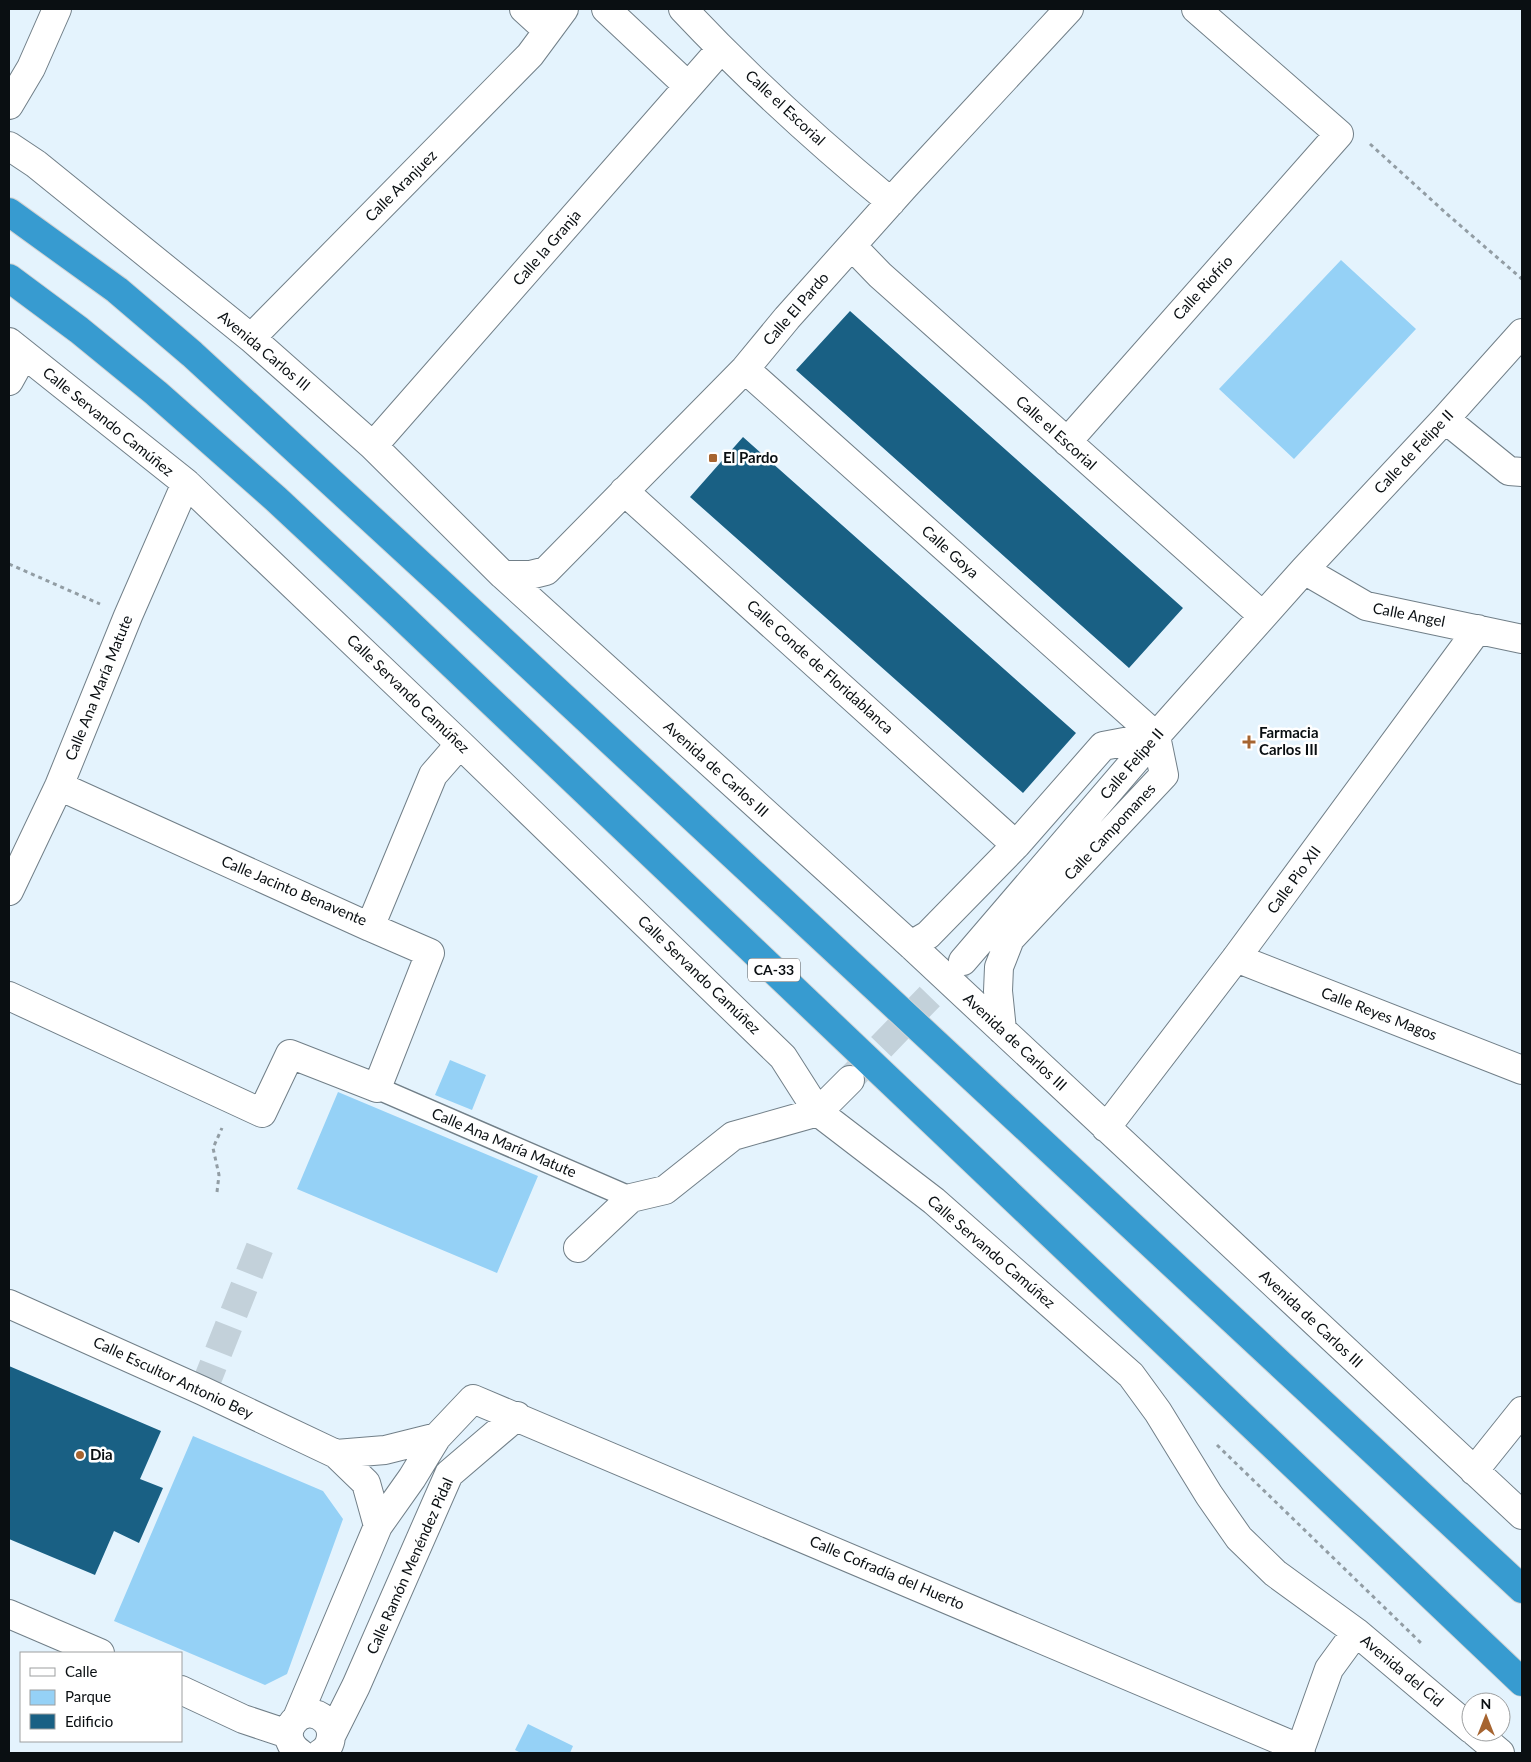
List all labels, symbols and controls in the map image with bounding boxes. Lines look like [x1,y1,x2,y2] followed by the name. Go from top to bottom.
[742,66,829,149] street label: Calle el Escorial
[361,146,440,225] street label: Calle Aranjuez
[509,206,584,289] street label: Calle la Granja
[1169,251,1236,323] street label: Calle Riofrio
[759,268,832,348] street label: Calle El Pardo
[215,307,314,394] street label: Avenida Carlos III
[40,363,178,480] street label: Calle Servando Camúñez
[1013,391,1101,473] street label: Calle el Escorial
[1370,406,1457,497] street label: Calle de Felipe II
[723,448,779,466] place label: El Pardo
[707,452,719,464] marker: El Pardo
[918,521,983,582] street label: Calle Goya
[744,596,898,737] street label: Calle Conde de Floridablanca
[1371,598,1447,630] street label: Calle Angel
[61,612,136,763] street label: Calle Ana María Matute
[344,630,474,757] street label: Calle Servando Camúñez
[661,716,773,820] street label: Avenida de Carlos III
[1259,723,1319,758] place label: Farmacia Carlos III
[1096,724,1167,802] street label: Calle Felipe II
[1243,736,1255,748] marker: Farmacia Carlos III
[1060,779,1159,883] street label: Calle Campomanes
[1263,842,1324,917] street label: Calle Pio XII
[219,851,370,929] street label: Calle Jacinto Benavente
[635,911,765,1038] street label: Calle Servando Camúñez
[748,958,800,982] road number: CA-33
[1319,983,1440,1043] street label: Calle Reyes Magos
[960,989,1071,1094] street label: Avenida de Carlos III
[429,1103,579,1181] street label: Calle Ana María Matute
[924,1191,1059,1312] street label: Calle Servando Camúñez
[1256,1266,1367,1371] street label: Avenida de Carlos III
[91,1332,256,1422] street label: Calle Escultor Antonio Bey
[90,1445,113,1463] place label: Dia
[74,1449,86,1461] marker: Dia
[362,1475,456,1657] street label: Calle Ramón Menéndez Pidal
[807,1531,968,1613] street label: Calle Cofradía del Huerto
[1358,1630,1448,1710] street label: Avenida del Cid
[20,1652,182,1742] legend
[65,1662,98,1680] text: Calle
[65,1687,111,1705] text: Parque
[1461,1692,1511,1742] north arrow
[1481,1695,1491,1712] text: N
[65,1712,113,1730] text: Edificio

